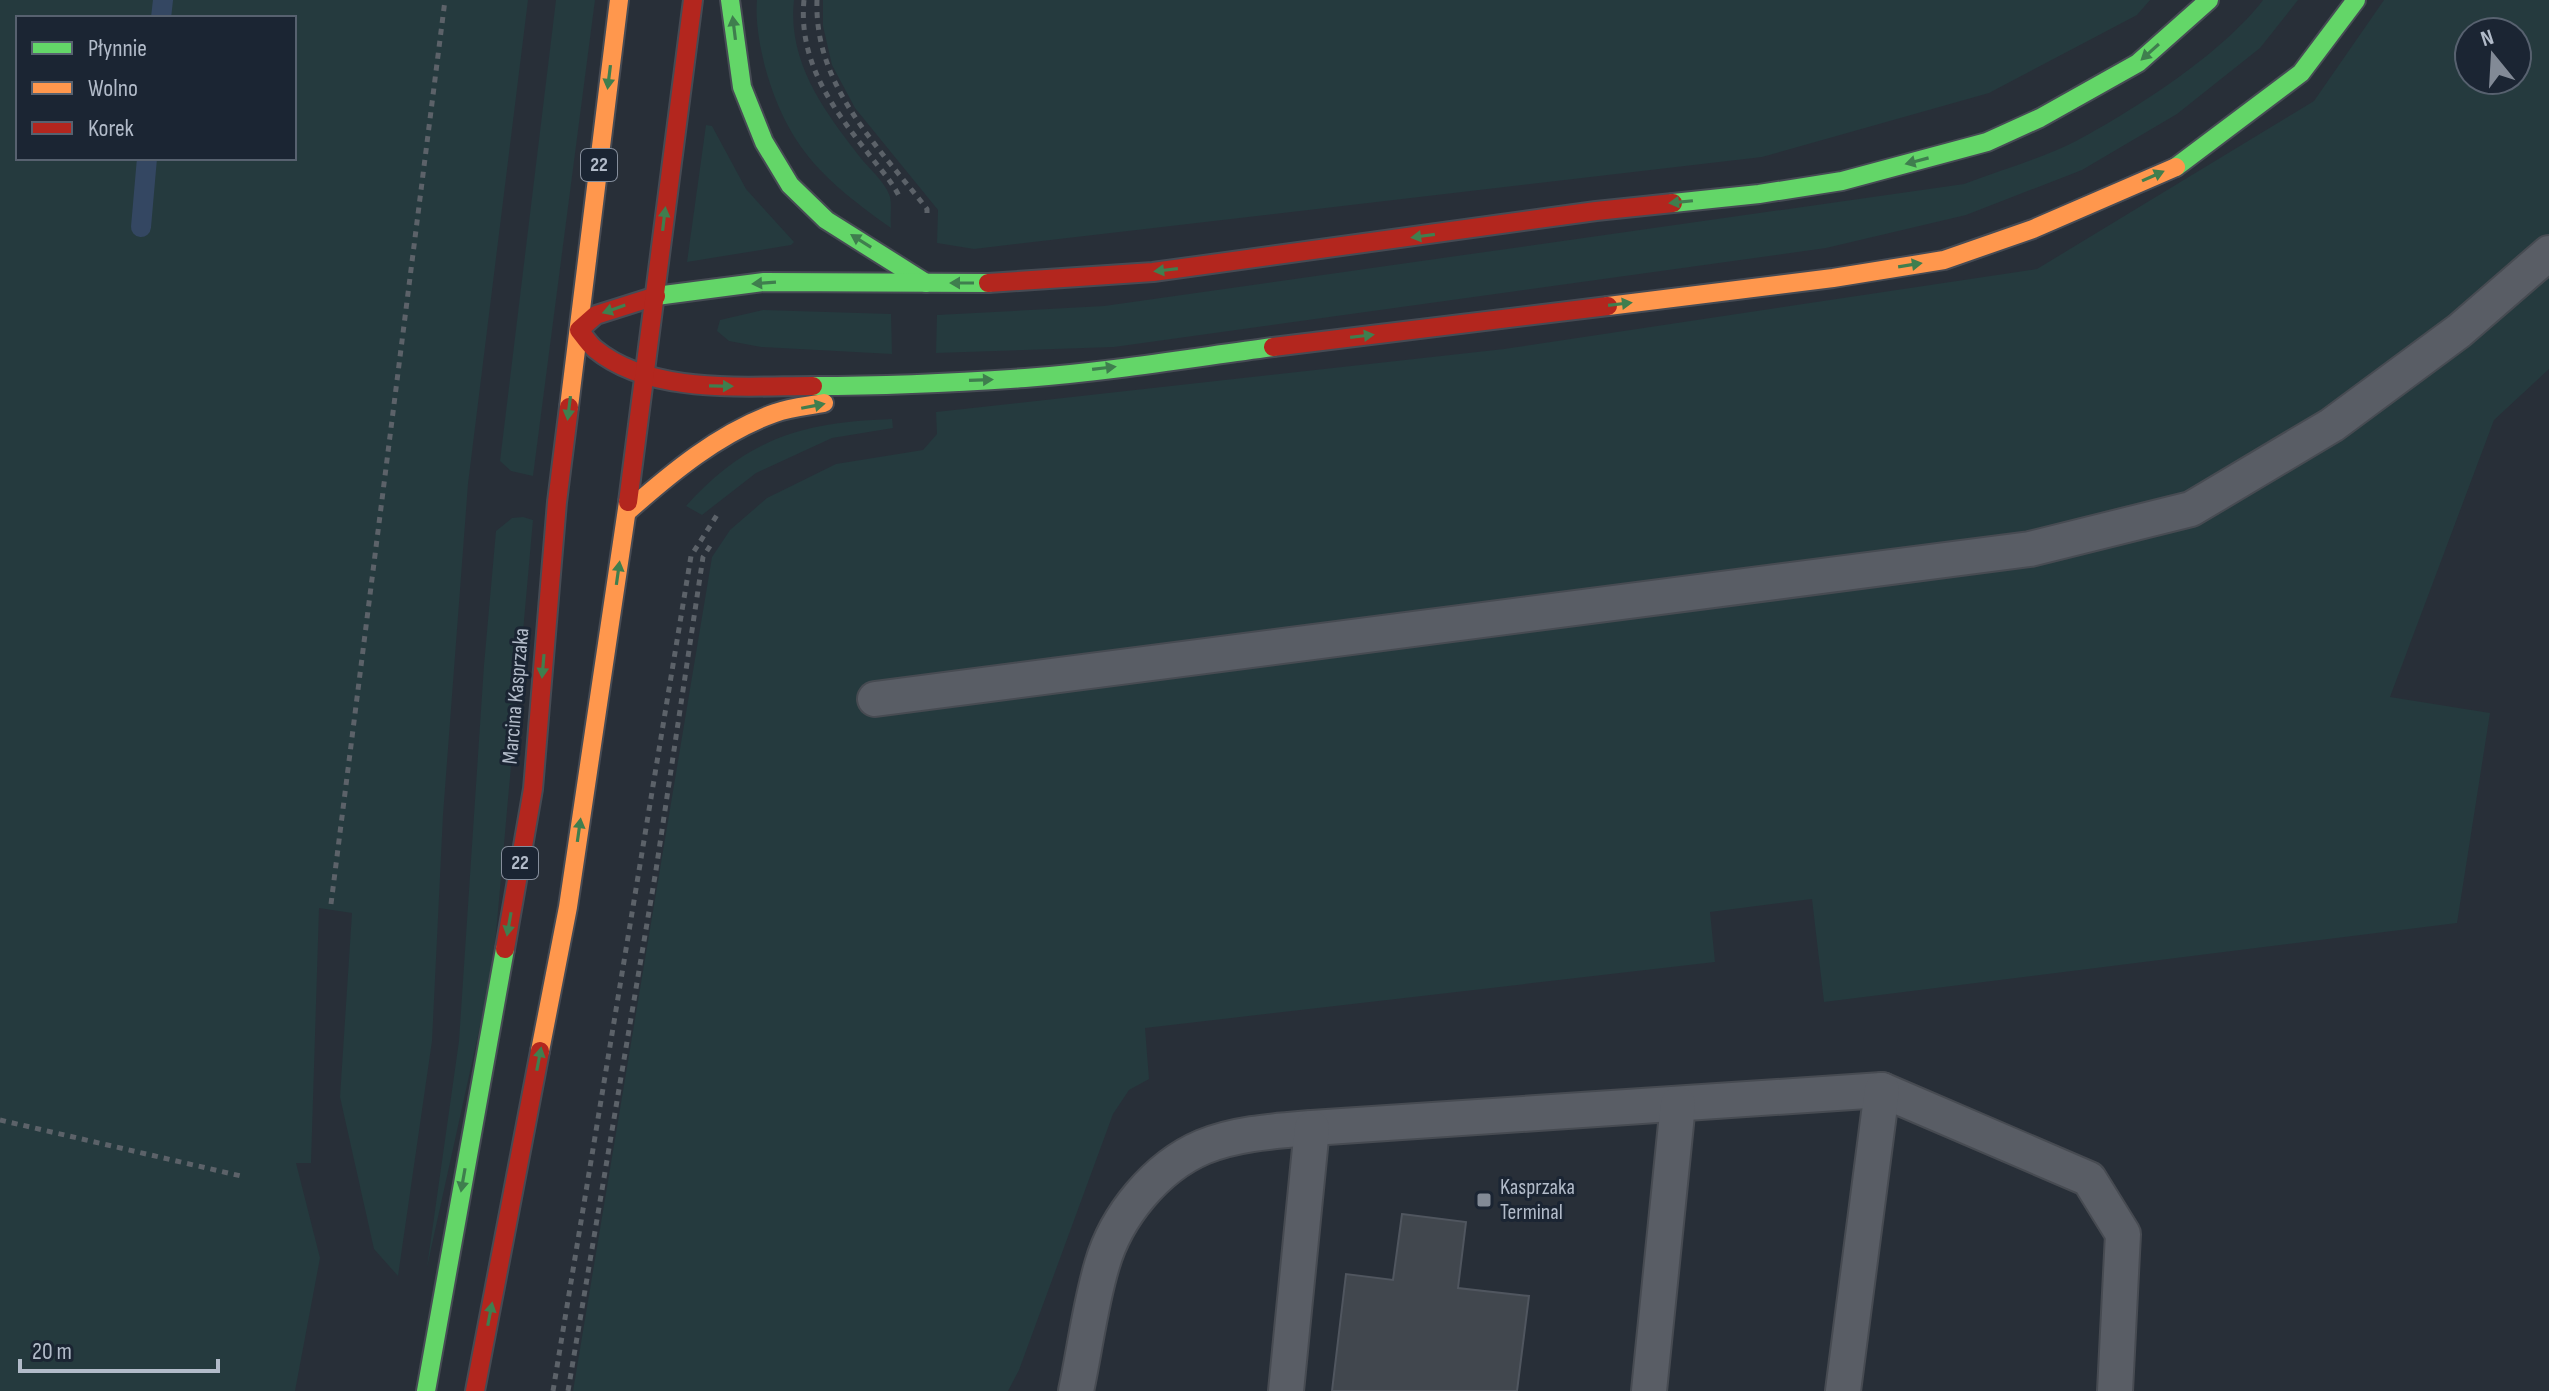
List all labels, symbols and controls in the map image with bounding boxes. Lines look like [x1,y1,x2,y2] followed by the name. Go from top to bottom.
[727,15,740,40] one-way arrow
[16,16,296,160] legend
[2453,16,2533,96] north arrow
[2478,24,2497,53] text: N
[88,34,147,63] text: Płynnie
[2141,43,2161,60] one-way arrow
[603,65,616,90] one-way arrow
[88,74,138,103] text: Wolno
[88,114,134,143] text: Korek
[581,149,617,181] road number: 22
[1904,155,1928,168] one-way arrow
[2142,170,2165,183] one-way arrow
[1668,196,1693,209] one-way arrow
[658,206,671,231] one-way arrow
[1411,230,1436,243] one-way arrow
[850,234,871,249] one-way arrow
[1898,259,1923,271] one-way arrow
[1153,264,1178,277] one-way arrow
[751,277,776,290] one-way arrow
[949,277,974,289] one-way arrow
[1608,297,1633,310] one-way arrow
[602,303,626,316] one-way arrow
[1350,329,1375,342] one-way arrow
[1092,361,1117,374] one-way arrow
[969,373,994,386] one-way arrow
[709,380,734,393] one-way arrow
[562,396,575,421] one-way arrow
[800,399,825,411] one-way arrow
[612,560,625,585] one-way arrow
[497,627,535,765] street label: Marcina Kasprzaka
[536,654,549,679] one-way arrow
[573,817,586,842] one-way arrow
[502,847,538,879] road number: 22
[502,912,514,937] one-way arrow
[533,1046,545,1071] one-way arrow
[457,1168,469,1193] one-way arrow
[1500,1174,1575,1226] place label: Kasprzaka Terminal
[1475,1191,1493,1209] marker: Kasprzaka Terminal
[484,1302,496,1327] one-way arrow
[20,1323,218,1373] scale bar
[32,1337,72,1366] text: 20 m

